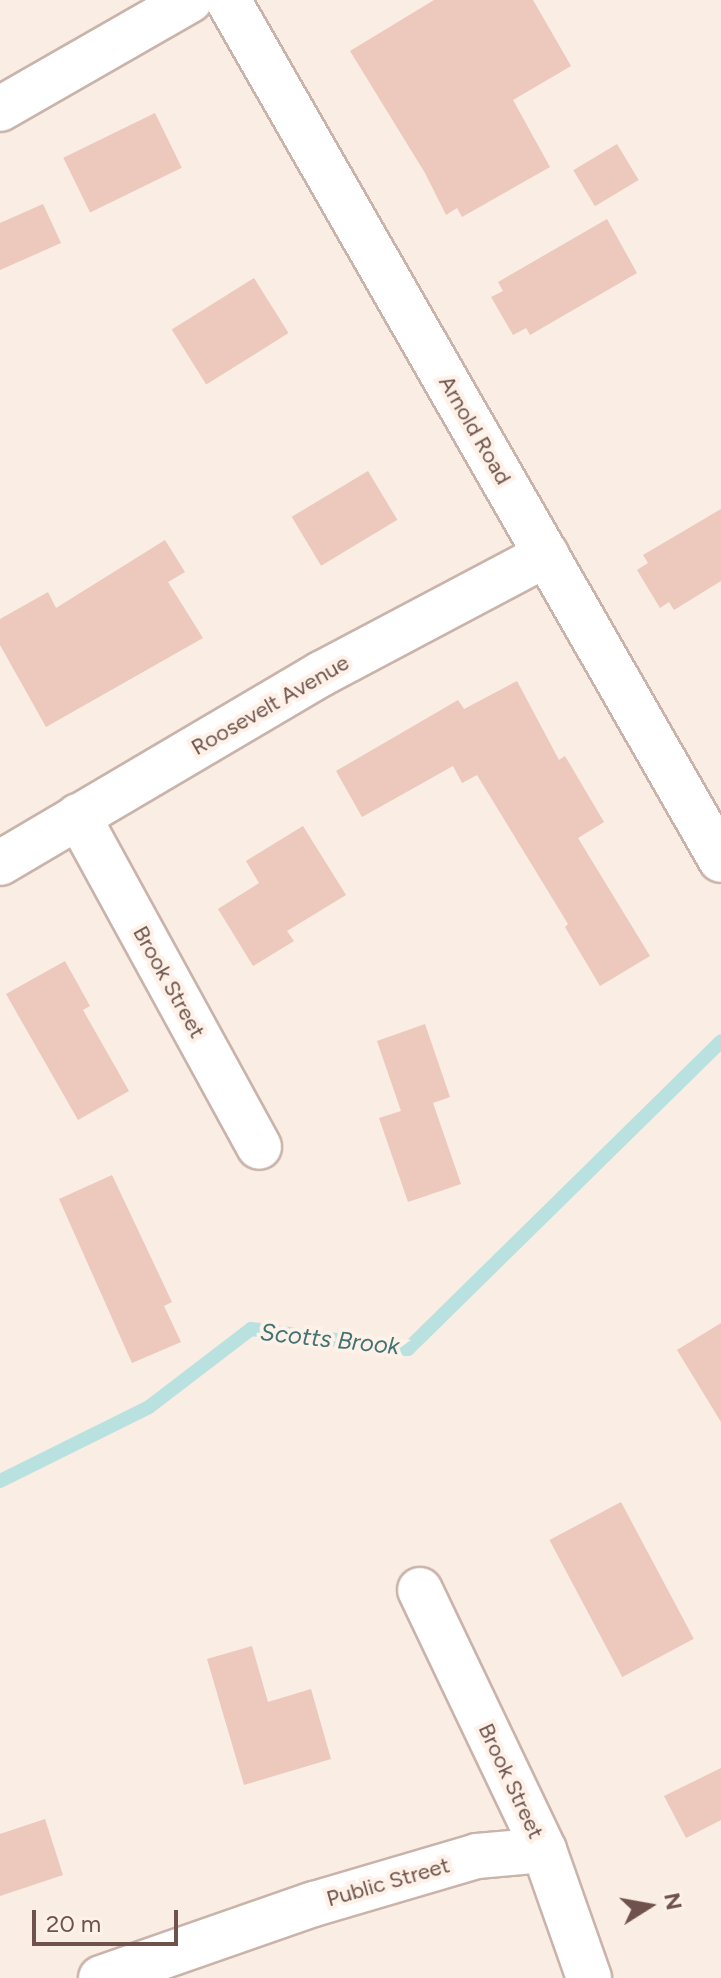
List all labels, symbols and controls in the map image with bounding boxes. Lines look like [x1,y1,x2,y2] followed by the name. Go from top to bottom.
[433,371,517,489] street label: Arnold Road
[187,649,353,761] street label: Roosevelt Avenue
[127,921,211,1043] street label: Brook Street
[259,1317,401,1361] water label: Scotts Brook
[473,1719,549,1843] street label: Brook Street
[323,1852,453,1912] street label: Public Street
[609,1866,689,1946] north arrow
[658,1890,688,1912] text: N
[36,1894,182,1944] scale bar
[46,1909,101,1938] text: 20 m

